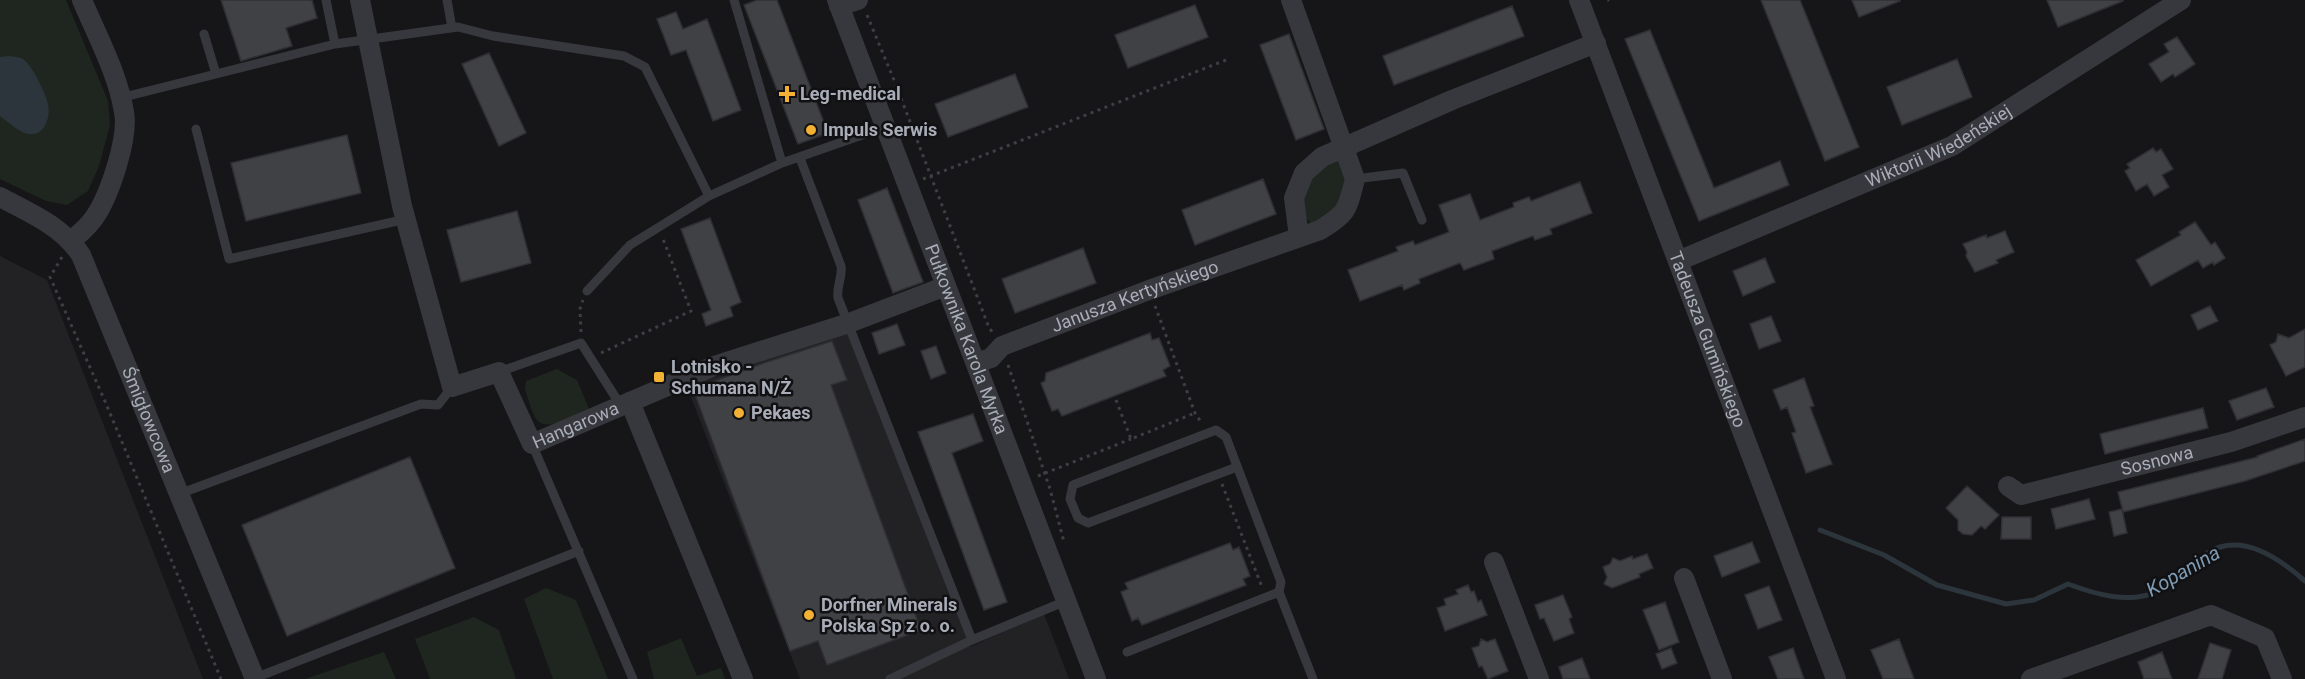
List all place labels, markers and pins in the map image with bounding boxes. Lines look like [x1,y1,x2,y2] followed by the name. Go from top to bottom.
[800,83,901,104] place label: Leg-medical
[778,85,796,103] marker: Leg-medical
[823,119,937,140] place label: Impuls Serwis
[804,123,818,137] marker: Impuls Serwis
[671,356,791,398] place label: Lotnisko - Schumana N/Ż
[652,370,666,384] marker: Lotnisko - Schumana N/Ż
[751,402,810,423] place label: Pekaes
[732,406,746,420] marker: Pekaes
[821,594,957,636] place label: Dorfner Minerals Polska Sp z o. o.
[802,608,816,622] marker: Dorfner Minerals Polska Sp z o. o.

